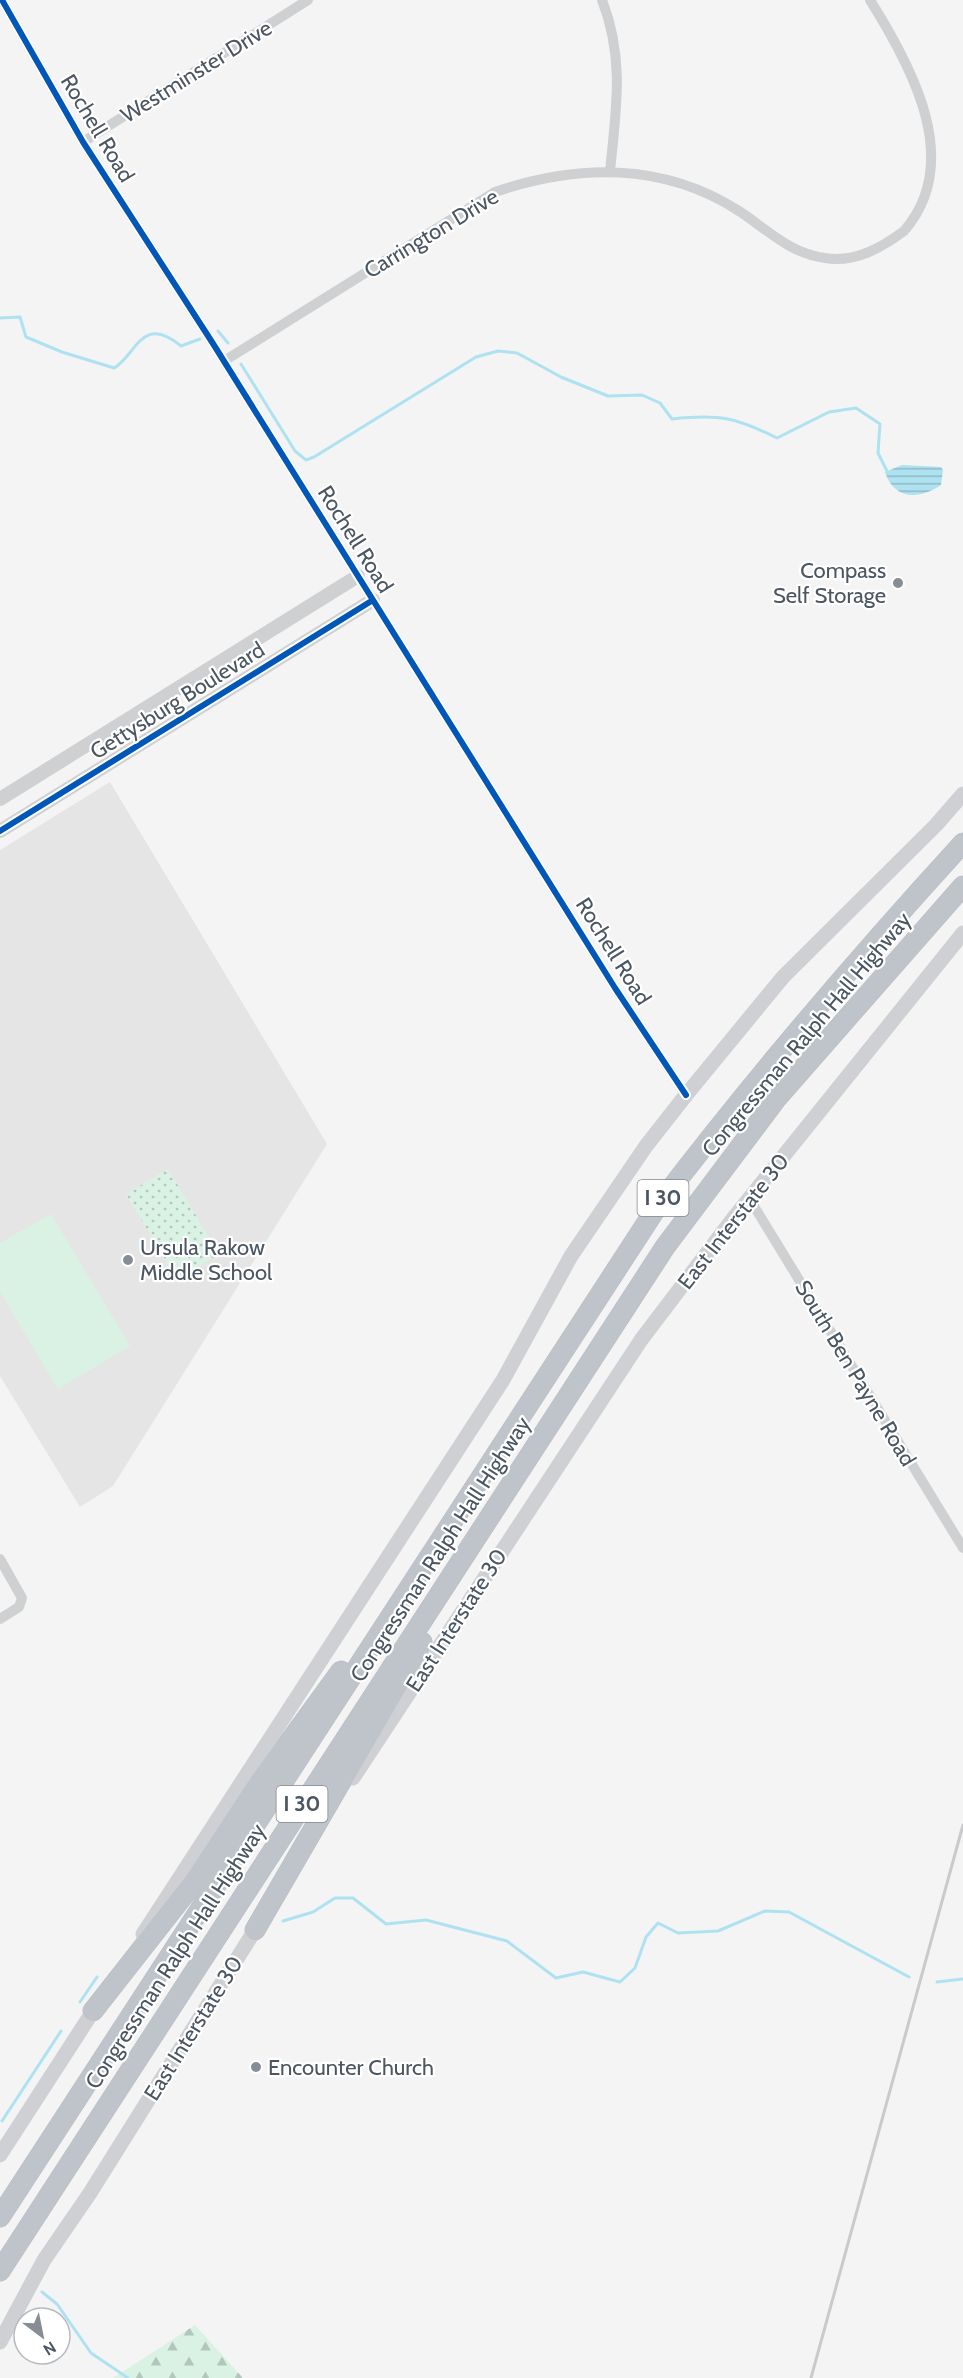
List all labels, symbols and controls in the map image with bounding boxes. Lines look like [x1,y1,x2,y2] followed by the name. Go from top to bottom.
[116,14,277,129] street label: Westminster Drive
[55,69,140,187] street label: Rochell Road
[359,183,503,284] street label: Carrington Drive
[312,481,399,598] street label: Rochell Road
[773,557,886,609] place label: Compass Self Storage
[891,576,905,590] marker: Compass Self Storage
[85,636,269,765] street label: Gettysburg Boulevard
[570,893,657,1010] street label: Rochell Road
[696,907,917,1162] street label: Congressman Ralph Hall Highway
[672,1148,795,1295] street label: East Interstate 30
[638,1180,688,1216] road number: I 30
[140,1234,273,1286] place label: Ursula Rakow Middle School
[121,1253,135,1267] marker: Ursula Rakow Middle School
[789,1275,922,1471] street label: South Ben Payne Road
[344,1412,536,1687] street label: Congressman Ralph Hall Highway
[400,1544,513,1697] street label: East Interstate 30
[276,1786,328,1822] road number: I 30
[79,1819,271,2094] street label: Congressman Ralph Hall Highway
[138,1951,249,2105] street label: East Interstate 30
[268,2054,434,2081] place label: Encounter Church
[249,2060,263,2074] marker: Encounter Church
[12,2306,72,2366] north arrow
[40,2337,60,2359] text: N

